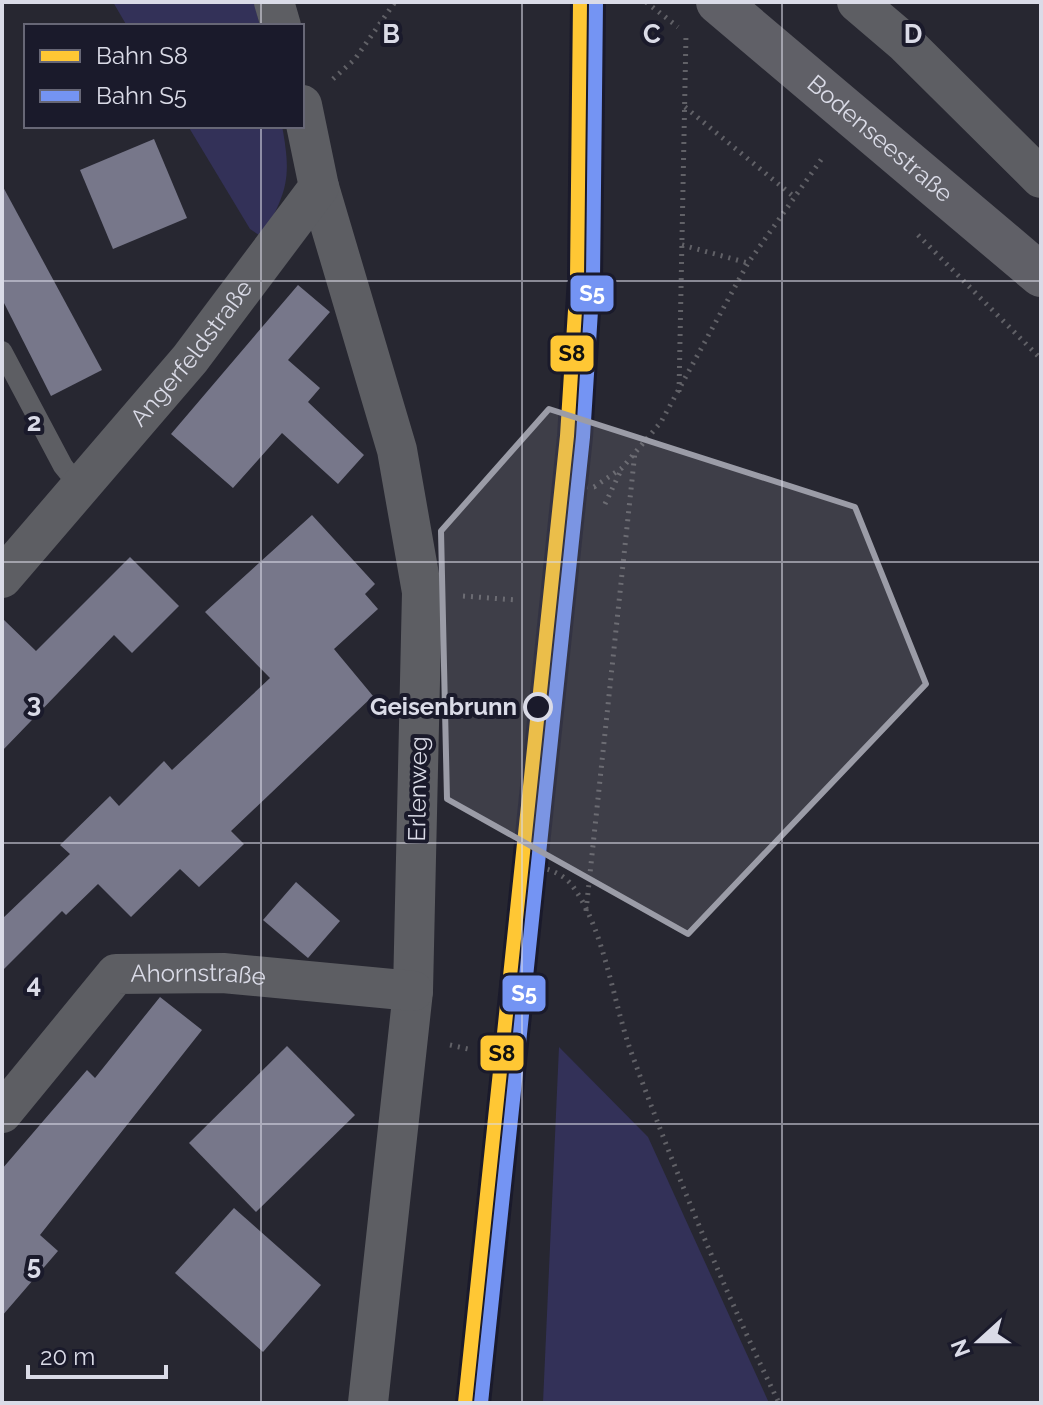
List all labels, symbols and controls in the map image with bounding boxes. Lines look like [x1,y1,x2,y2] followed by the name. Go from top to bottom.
[382,19,400,49] text: B
[643,19,661,49] text: C
[904,19,922,49] text: D
[24,24,304,128] legend
[96,41,188,70] text: Bahn S8
[802,69,959,208] street label: Bodenseestraße
[96,81,187,110] text: Bahn S5
[124,274,258,432] street label: Angerfeldstraße
[569,274,615,313] line badge: S5
[579,280,605,306] text: S5
[549,334,595,373] line badge: S8
[559,340,585,366] text: S8
[27,407,41,437] text: 2
[27,688,41,718] text: 3
[370,692,517,721] place label: Geisenbrunn
[524,693,552,721] marker: Geisenbrunn
[402,736,433,842] street label: Erlenweg
[130,958,267,991] street label: Ahornstraße
[27,969,41,999] text: 4
[501,974,547,1013] line badge: S5
[511,980,537,1006] text: S5
[479,1034,525,1072] line badge: S8
[489,1040,515,1066] text: S8
[27,1250,41,1280] text: 5
[939,1301,1019,1381] north arrow
[28,1329,166,1379] scale bar
[945,1336,975,1361] text: N
[40,1342,95,1371] text: 20 m

